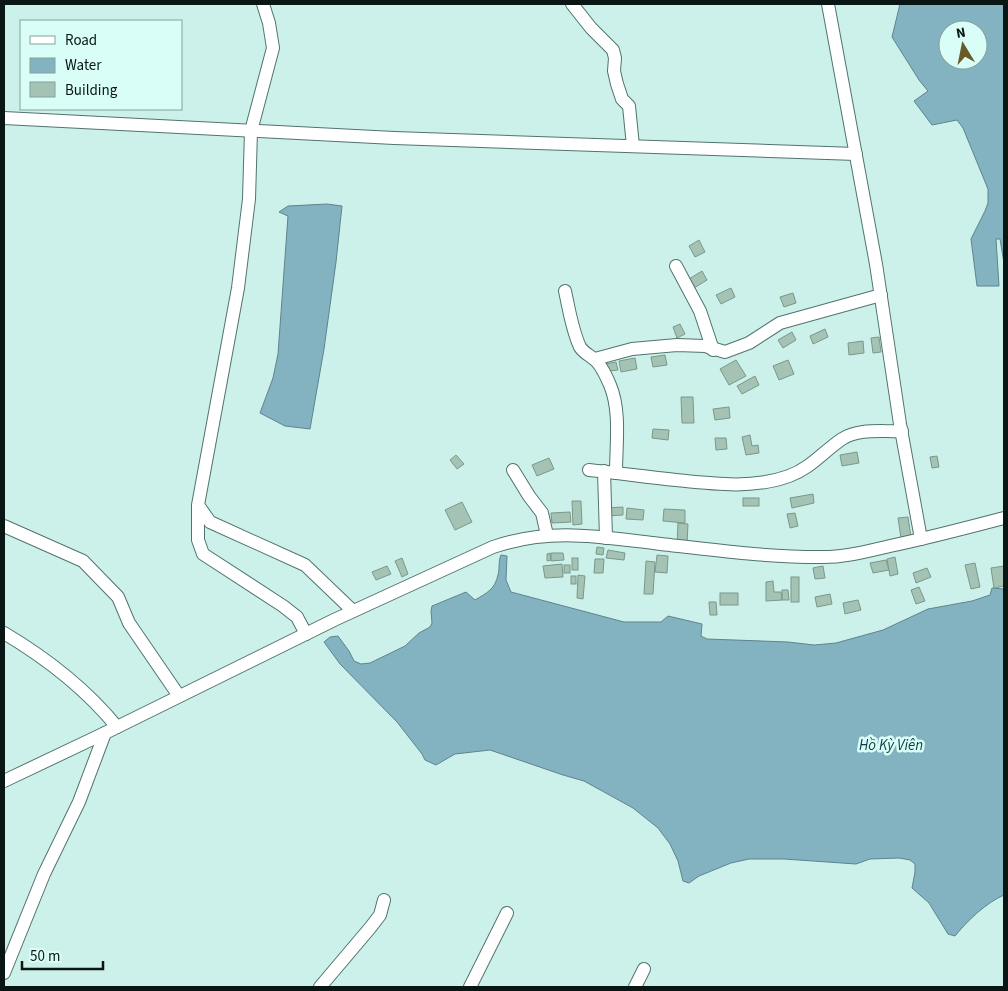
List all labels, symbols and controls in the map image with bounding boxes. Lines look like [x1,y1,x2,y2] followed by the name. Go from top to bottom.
[20,20,182,110] legend
[938,20,988,70] north arrow
[955,23,967,44] text: N
[65,30,97,51] text: Road
[65,55,102,76] text: Water
[65,80,118,101] text: Building
[859,735,923,756] water label: Hồ Kỳ Viên
[22,938,104,970] scale bar
[30,946,60,967] text: 50 m

